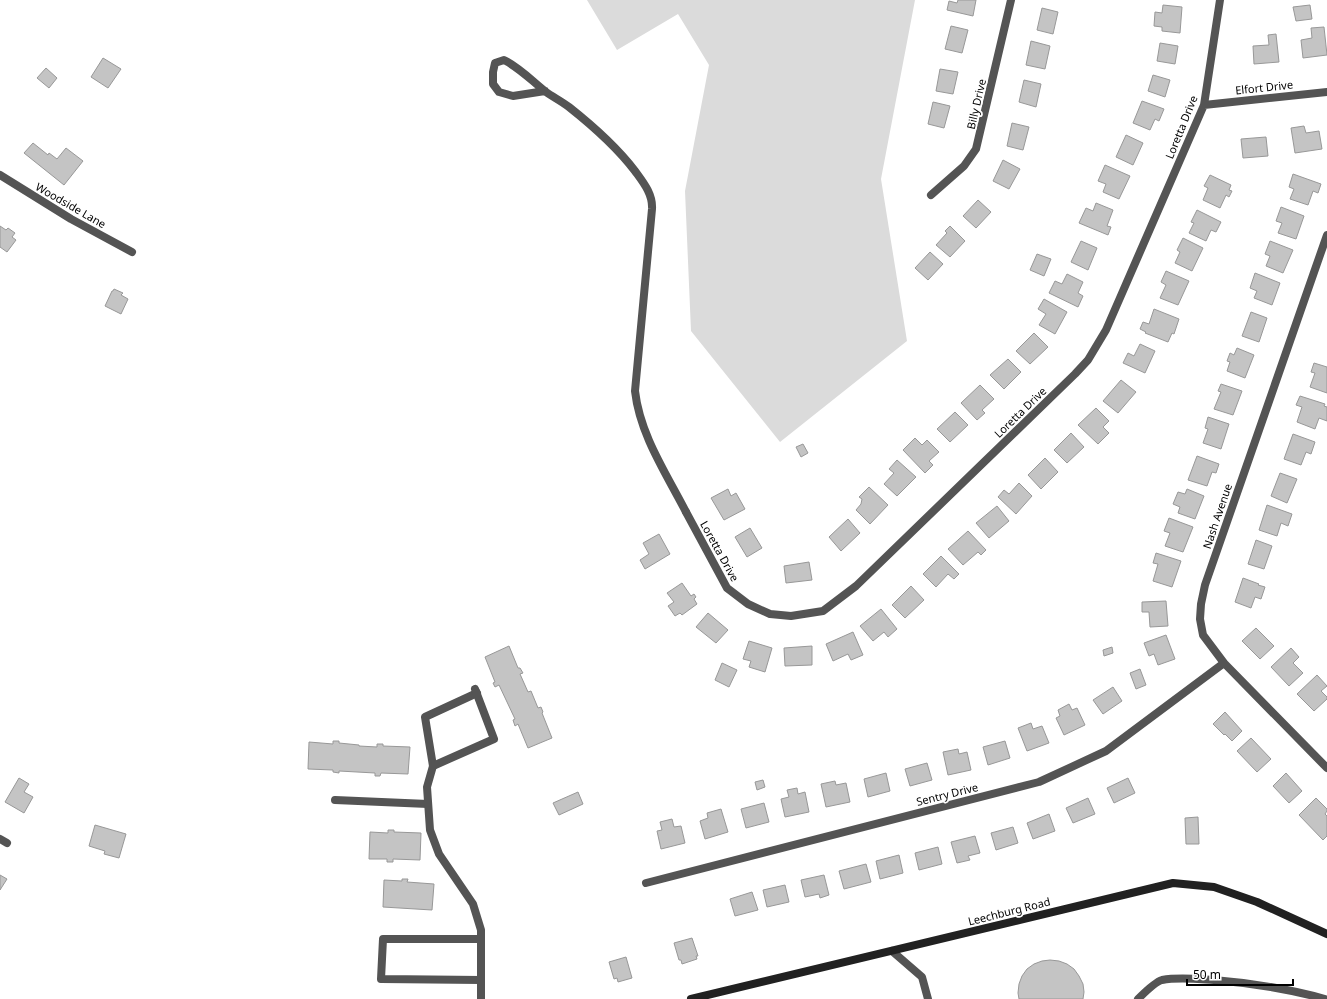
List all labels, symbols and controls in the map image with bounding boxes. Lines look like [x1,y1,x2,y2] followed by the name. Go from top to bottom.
[963,77,989,131] street label: Billy Drive
[1234,77,1294,97] street label: Elfort Drive
[1161,93,1201,161] street label: Loretta Drive
[33,179,109,231] street label: Woodside Lane
[991,383,1049,441] street label: Loretta Drive
[1199,481,1235,551] street label: Nash Avenue
[697,518,743,584] street label: Loretta Drive
[915,779,979,809] street label: Sentry Drive
[966,894,1052,928] street label: Leechburg Road
[1187,961,1293,987] scale bar
[1193,966,1221,983] text: 50 m

